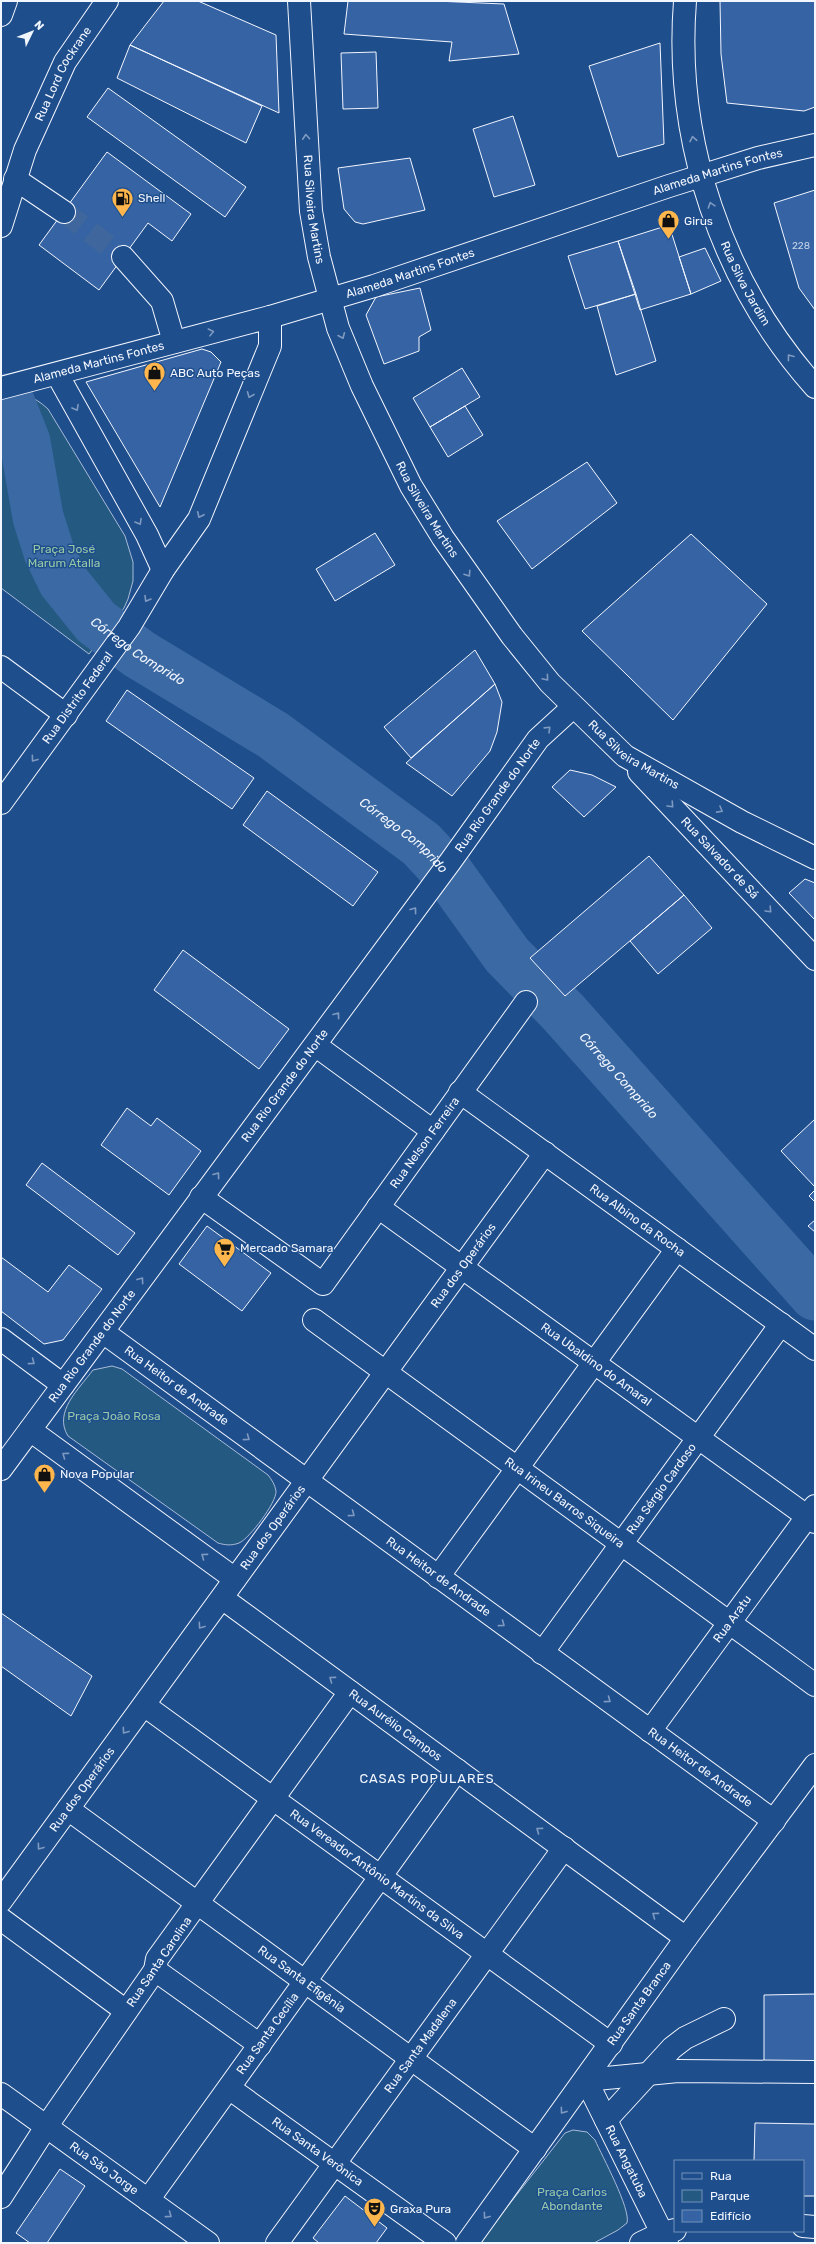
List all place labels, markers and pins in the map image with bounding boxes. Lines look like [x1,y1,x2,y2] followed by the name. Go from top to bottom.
[110,185,136,218] fuel station icon: Shell
[138,191,165,205] place label: Shell
[656,208,682,241] shop icon: Girus
[684,214,713,228] place label: Girus
[141,360,167,393] shop icon: ABC Auto Peças
[170,366,260,380] place label: ABC Auto Peças
[212,1235,238,1268] supermarket icon: Mercado Samara
[240,1241,333,1255] place label: Mercado Samara
[31,1461,57,1494] shop icon: Nova Popular
[60,1467,134,1481] place label: Nova Popular
[362,2196,388,2229] theatre icon: Graxa Pura
[390,2202,451,2216] place label: Graxa Pura

